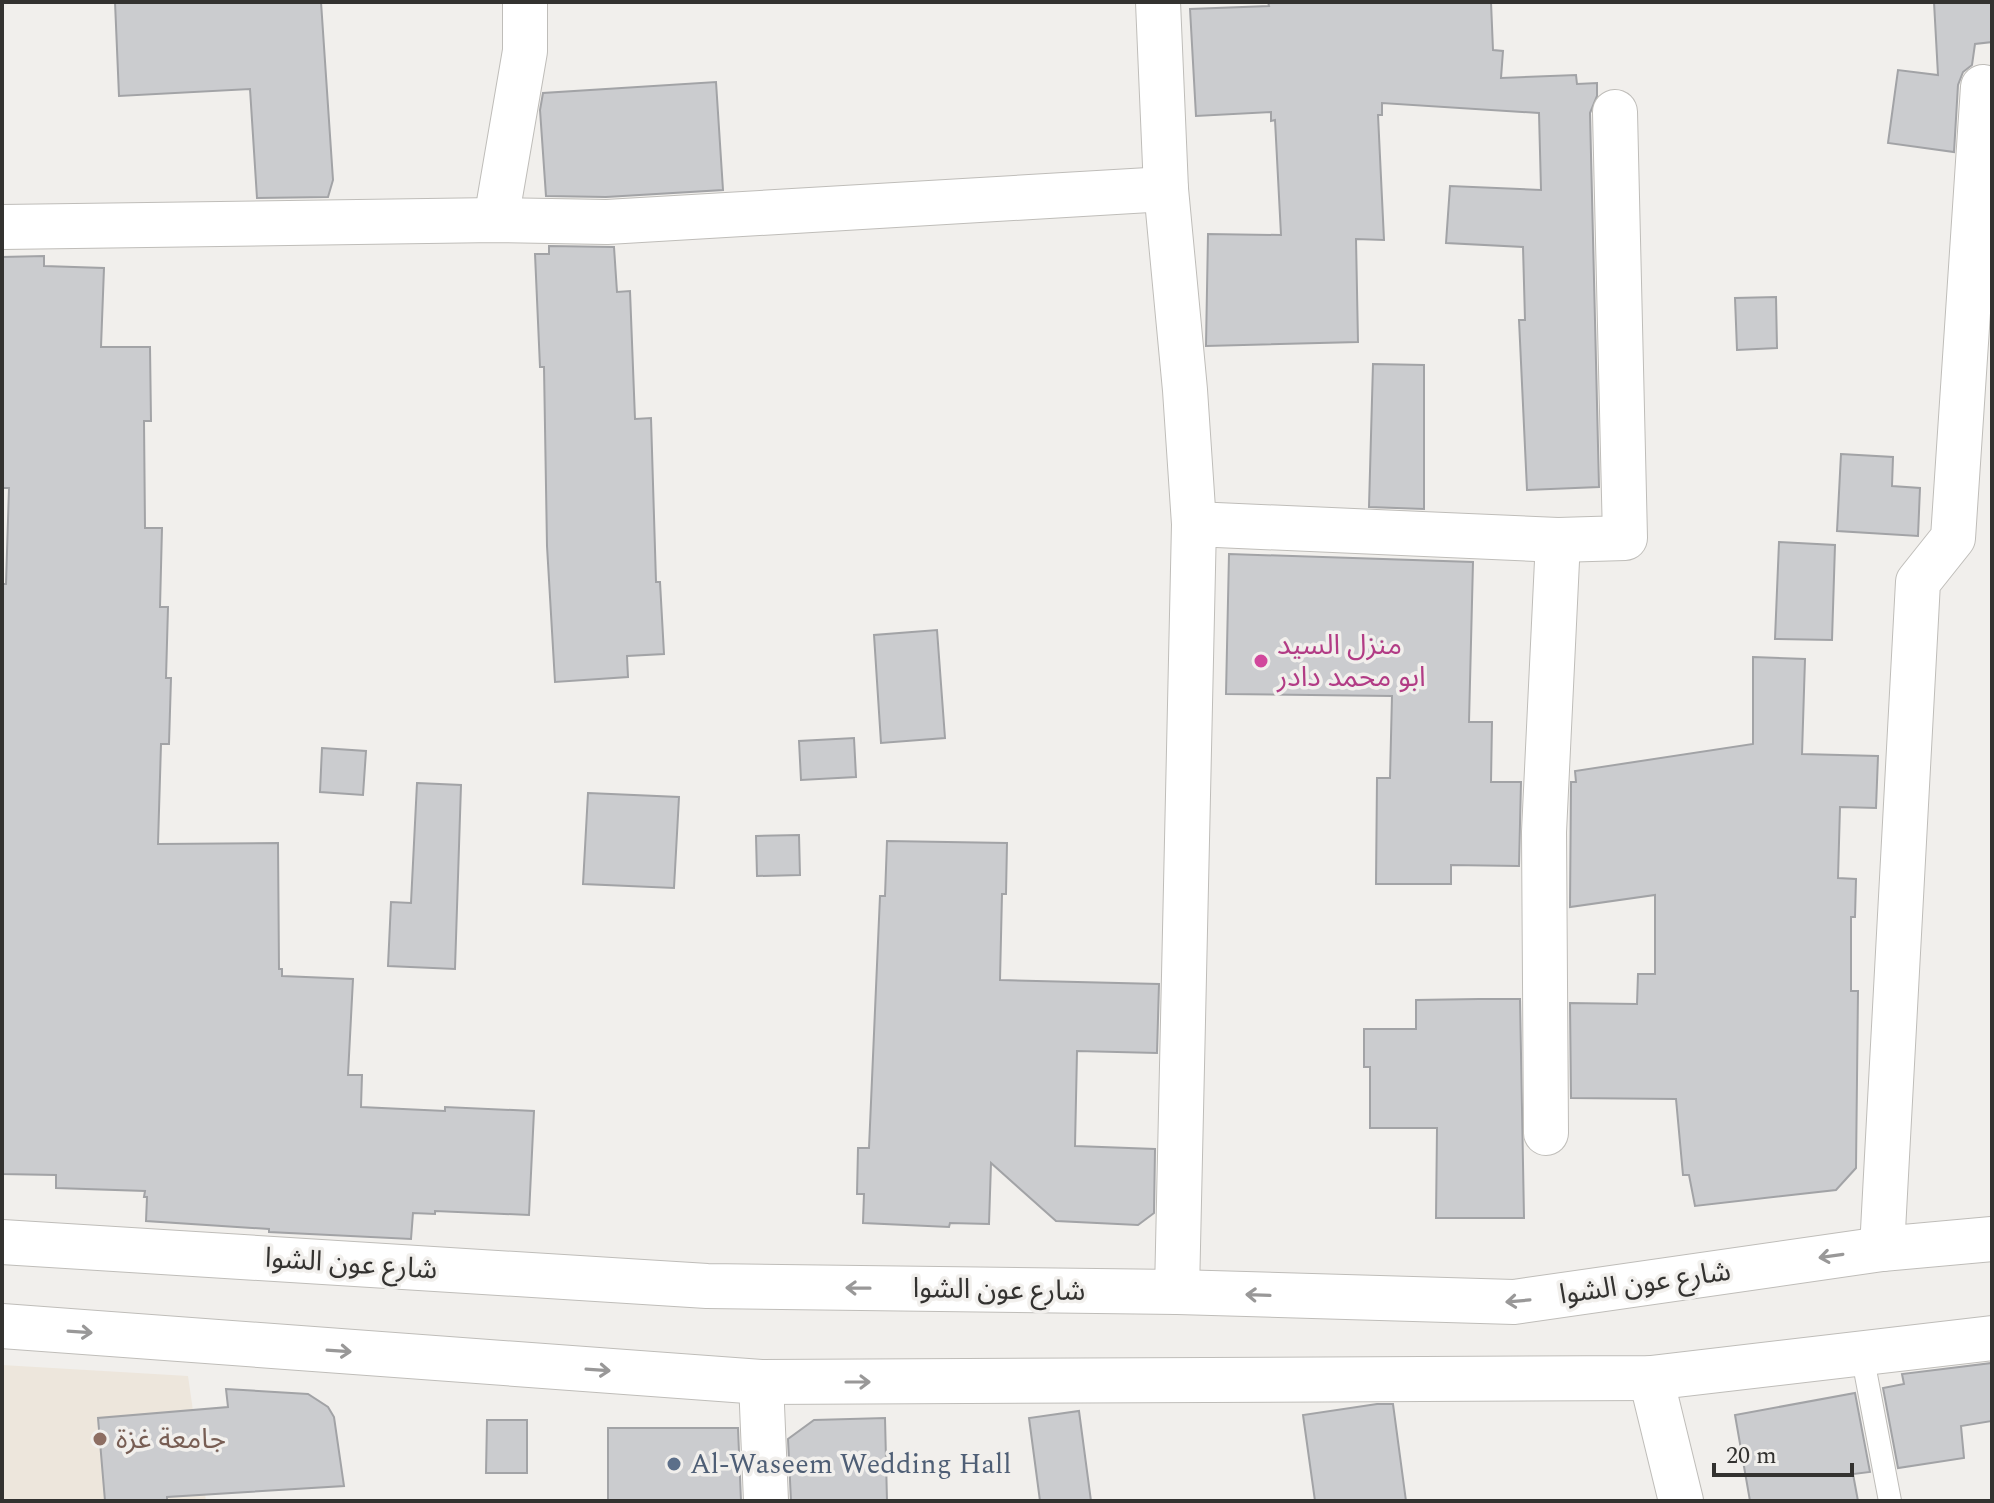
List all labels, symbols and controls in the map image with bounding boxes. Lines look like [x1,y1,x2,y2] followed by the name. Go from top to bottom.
[1276,624,1426,699] place label: منزل السيد ابو محمد دادر
[1252,652,1270,670] marker: منزل السيد ابو محمد دادر
[263,1237,439,1291] street label: شارع عون الشوا
[1819,1249,1844,1264] one-way arrow
[1557,1250,1733,1316] street label: شارع عون الشوا
[912,1267,1086,1313] street label: شارع عون الشوا
[845,1280,872,1296] one-way arrow
[1245,1287,1272,1302] one-way arrow
[1505,1294,1532,1309] one-way arrow
[66,1325,93,1340] one-way arrow
[325,1344,352,1359] one-way arrow
[584,1363,611,1378] one-way arrow
[844,1374,871,1389] one-way arrow
[116,1418,226,1461] place label: جامعة غزة
[1714,1427,1852,1477] scale bar
[91,1430,109,1448] marker: جامعة غزة
[1726,1438,1777,1474] text: 20 m
[690,1443,1011,1486] place label: Al-Waseem Wedding Hall
[665,1455,683,1473] marker: Al-Waseem Wedding Hall

